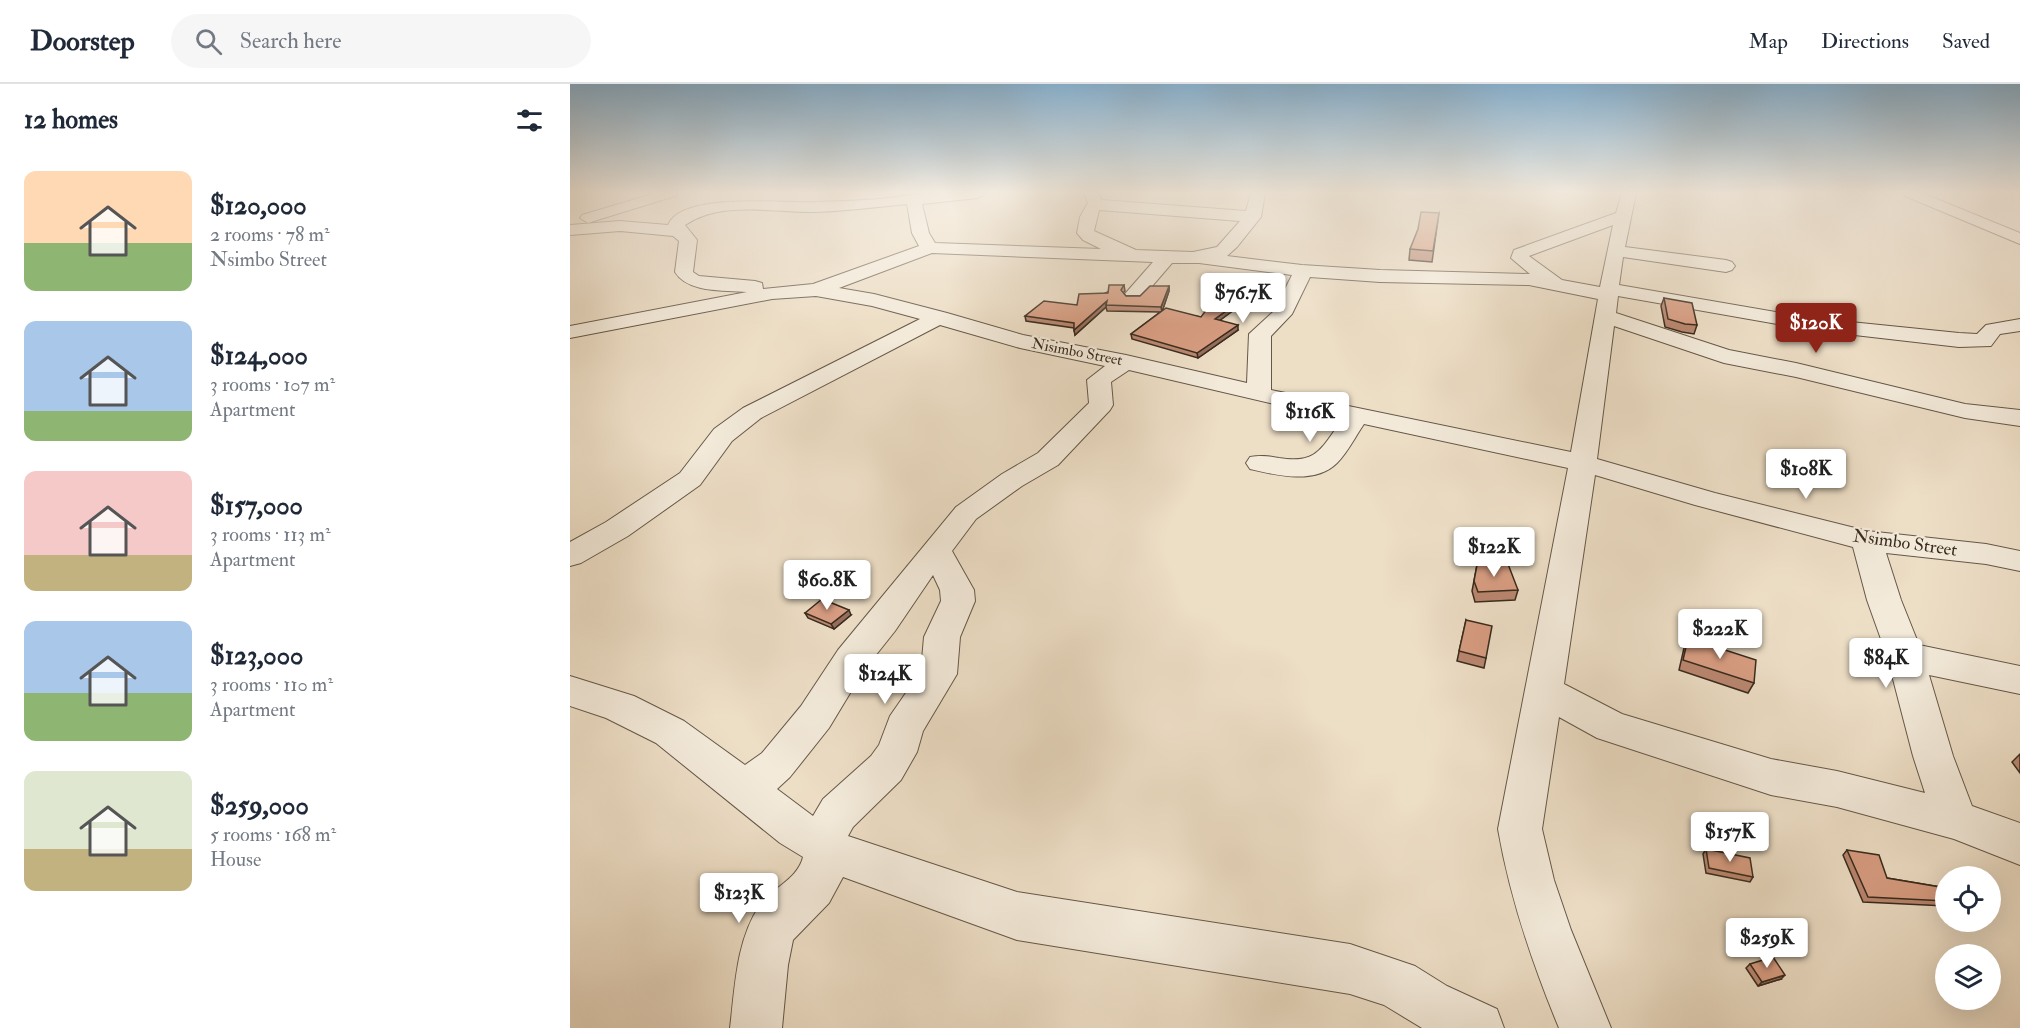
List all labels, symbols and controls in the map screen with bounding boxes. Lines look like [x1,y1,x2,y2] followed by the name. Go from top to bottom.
[171,14,591,68] search box
[30,24,135,59] text: Doorstep
[192,25,225,58] icon: search
[240,27,341,55] text: Search here
[1748,28,1788,55] text: Map
[1821,28,1909,55] text: Directions
[1942,28,1990,55] text: Saved
[24,104,118,136] text: 12 homes
[513,104,546,137] icon: filters
[210,190,307,222] text: $120,000
[72,195,144,267] icon: home
[210,222,330,247] text: 2 rooms · 78 m²
[210,247,327,272] text: Nsimbo Street
[1194,273,1292,324] pin: $76.7K
[1215,280,1271,305] text: $76.7K
[1774,303,1858,354] pin: $120K
[1790,310,1842,335] text: $120K
[1030,334,1124,370] street label: Nisimbo Street
[210,340,308,372] text: $124,000
[72,345,144,417] icon: home
[210,372,335,397] text: 3 rooms · 107 m²
[1268,392,1352,443] pin: $116K
[210,397,295,422] text: Apartment
[1285,399,1335,424] text: $116K
[1764,449,1848,500] pin: $108K
[1780,456,1832,481] text: $108K
[210,490,303,522] text: $157,000
[72,495,144,567] icon: home
[210,522,331,547] text: 3 rooms · 113 m²
[1851,524,1959,562] street label: Nsimbo Street
[1452,527,1536,578] pin: $122K
[1468,534,1520,559] text: $122K
[210,547,295,572] text: Apartment
[778,560,876,611] pin: $60.8K
[798,567,856,592] text: $60.8K
[1678,609,1762,660] pin: $222K
[1692,616,1748,641] text: $222K
[1850,638,1922,689] pin: $84K
[210,640,303,672] text: $123,000
[72,645,144,717] icon: home
[1863,645,1909,670] text: $84K
[843,654,927,705] pin: $124K
[858,661,912,686] text: $124K
[210,672,333,697] text: 3 rooms · 110 m²
[210,697,295,722] text: Apartment
[210,790,309,822] text: $259,000
[72,795,144,867] icon: home
[1688,812,1772,863] pin: $157K
[1705,819,1755,844] text: $157K
[210,822,336,847] text: 5 rooms · 168 m²
[210,847,261,872] text: House
[1935,866,2001,1010] map controls
[1935,866,2001,932] button: locate
[697,873,781,924] pin: $123K
[714,880,764,905] text: $123K
[1725,918,1809,969] pin: $259K
[1740,925,1794,950] text: $259K
[1935,944,2001,1010] button: layers

